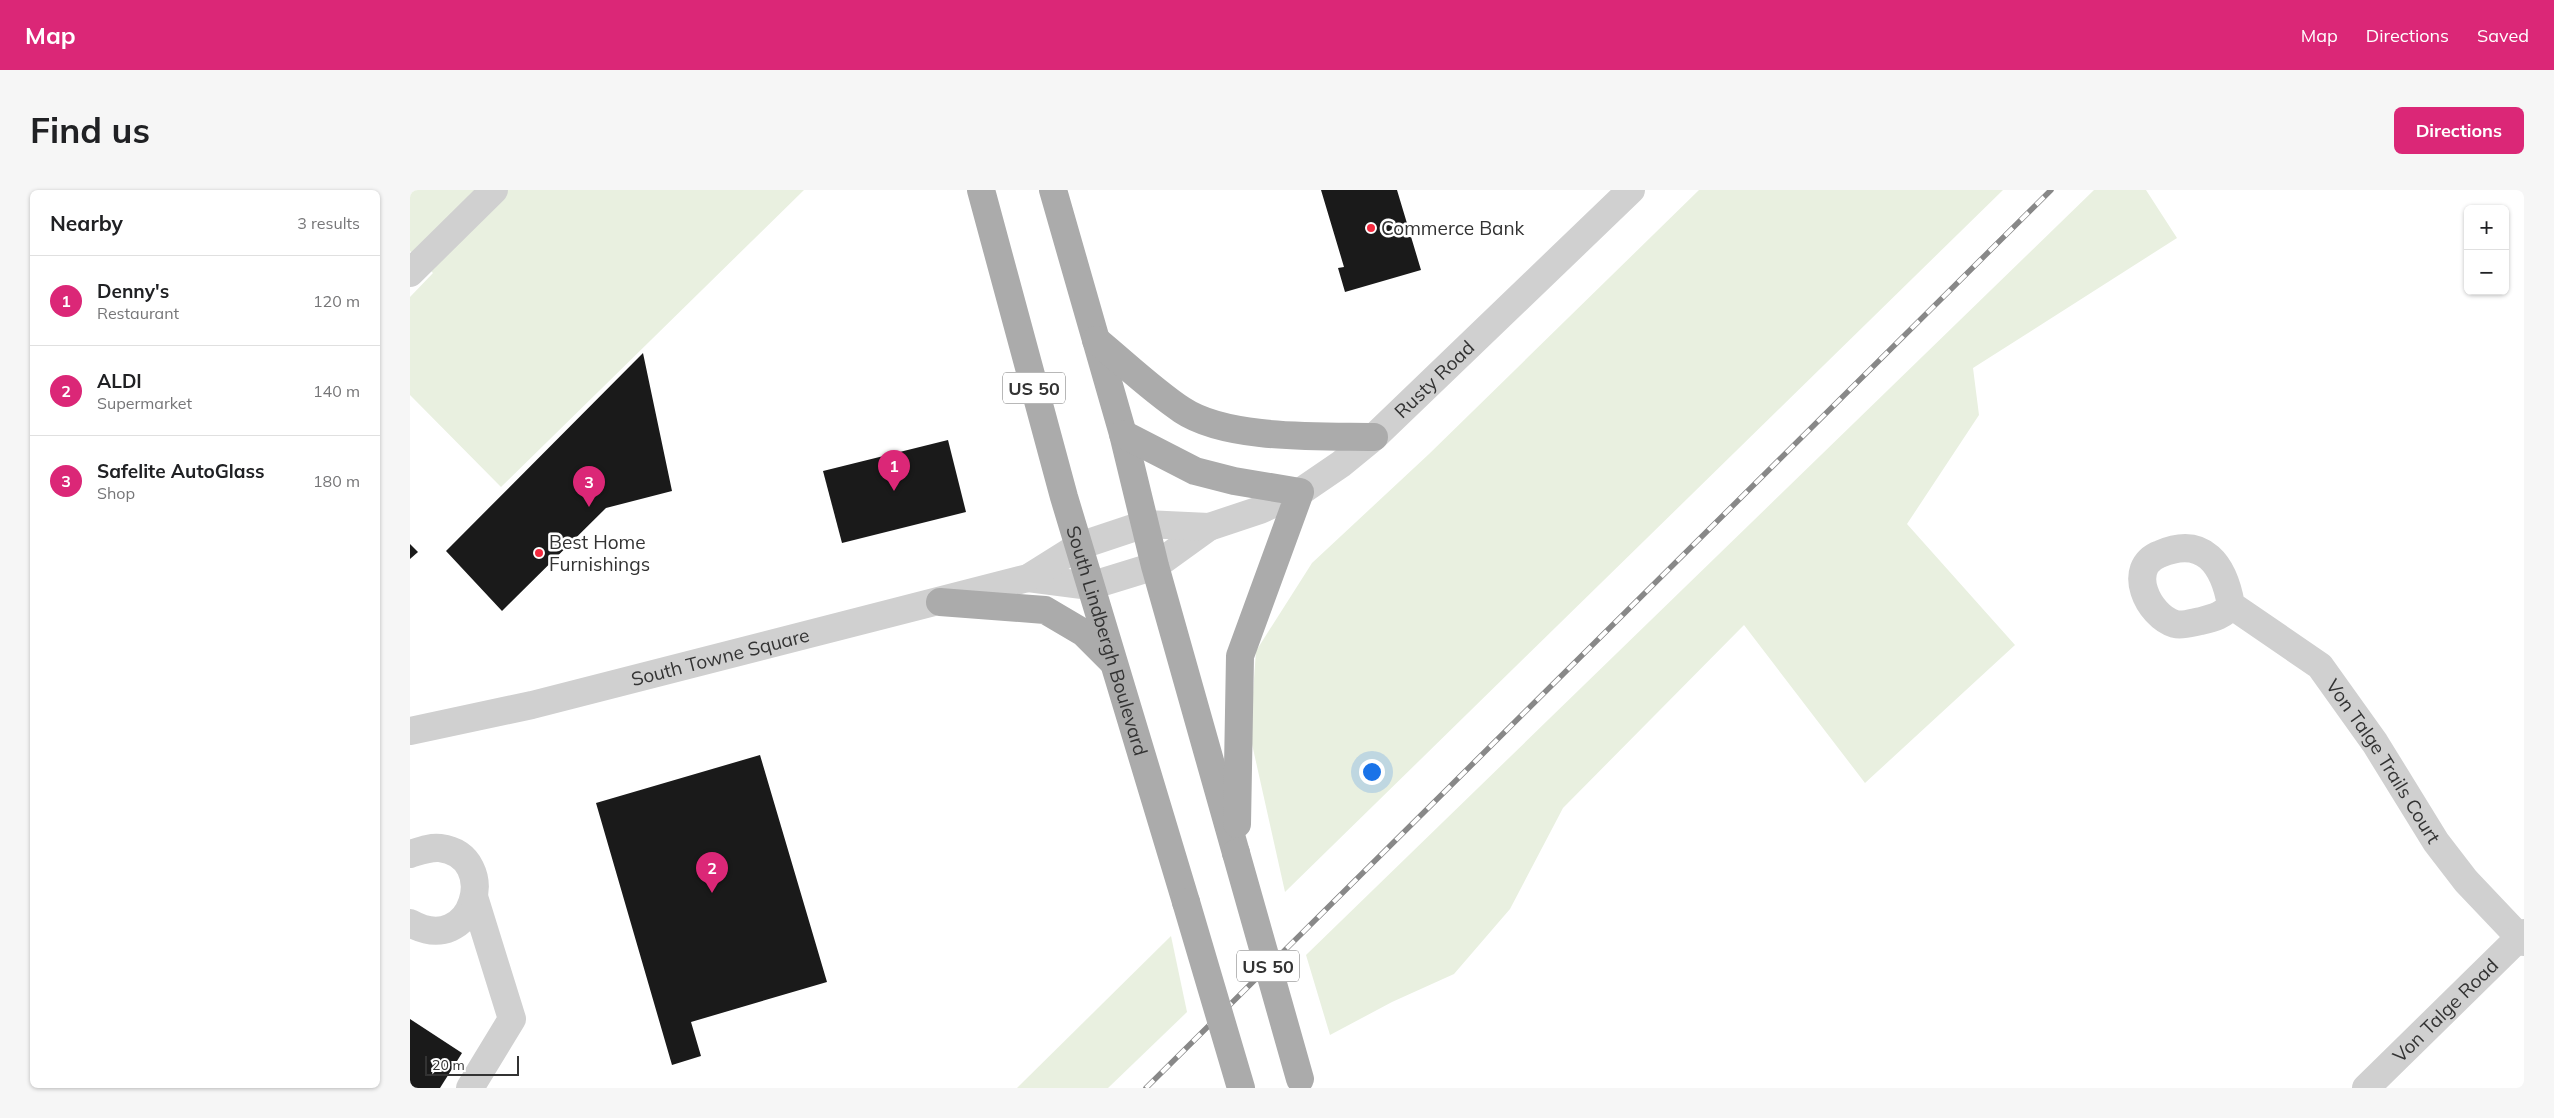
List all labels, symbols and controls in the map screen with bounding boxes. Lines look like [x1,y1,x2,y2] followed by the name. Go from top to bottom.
[25,20,76,50] text: Map
[2301,24,2338,47] text: Map
[2366,24,2449,47] text: Directions
[2477,24,2529,47] text: Saved
[2394,107,2524,154] button: Directions
[30,108,150,152] text: Find us
[2464,205,2509,295] map controls
[2464,205,2509,250] button: +
[50,210,123,236] text: Nearby
[297,213,360,233] text: 3 results
[1381,216,1525,240] place label: Commerce Bank
[1365,222,1377,234] marker: Commerce Bank
[2464,250,2509,295] button: −
[97,279,169,303] text: Denny's
[61,291,71,311] text: 1
[313,291,360,311] text: 120 m
[97,303,179,323] text: Restaurant
[1389,335,1479,423] street label: Rusty Road
[97,369,142,393] text: ALDI
[1003,372,1065,404] road number: US 50
[61,381,71,401] text: 2
[313,381,360,401] text: 140 m
[97,393,192,413] text: Supermarket
[878,450,910,491] pin: 1
[97,459,265,483] text: Safelite AutoGlass
[573,466,605,507] pin: 3
[61,471,71,491] text: 3
[313,471,360,491] text: 180 m
[97,483,135,503] text: Shop
[1061,523,1153,758] street label: South Lindbergh Boulevard
[549,530,650,576] place label: Best Home Furnishings
[533,547,545,559] marker: Best Home Furnishings
[629,623,812,691] street label: South Towne Square
[2321,674,2446,848] street label: Von Talge Trails Court
[1359,759,1385,785] your location
[696,852,728,893] pin: 2
[1237,950,1299,981] road number: US 50
[2387,953,2503,1067] street label: Von Talge Road
[425,1053,519,1076] scale bar
[432,1056,465,1074] text: 20 m

